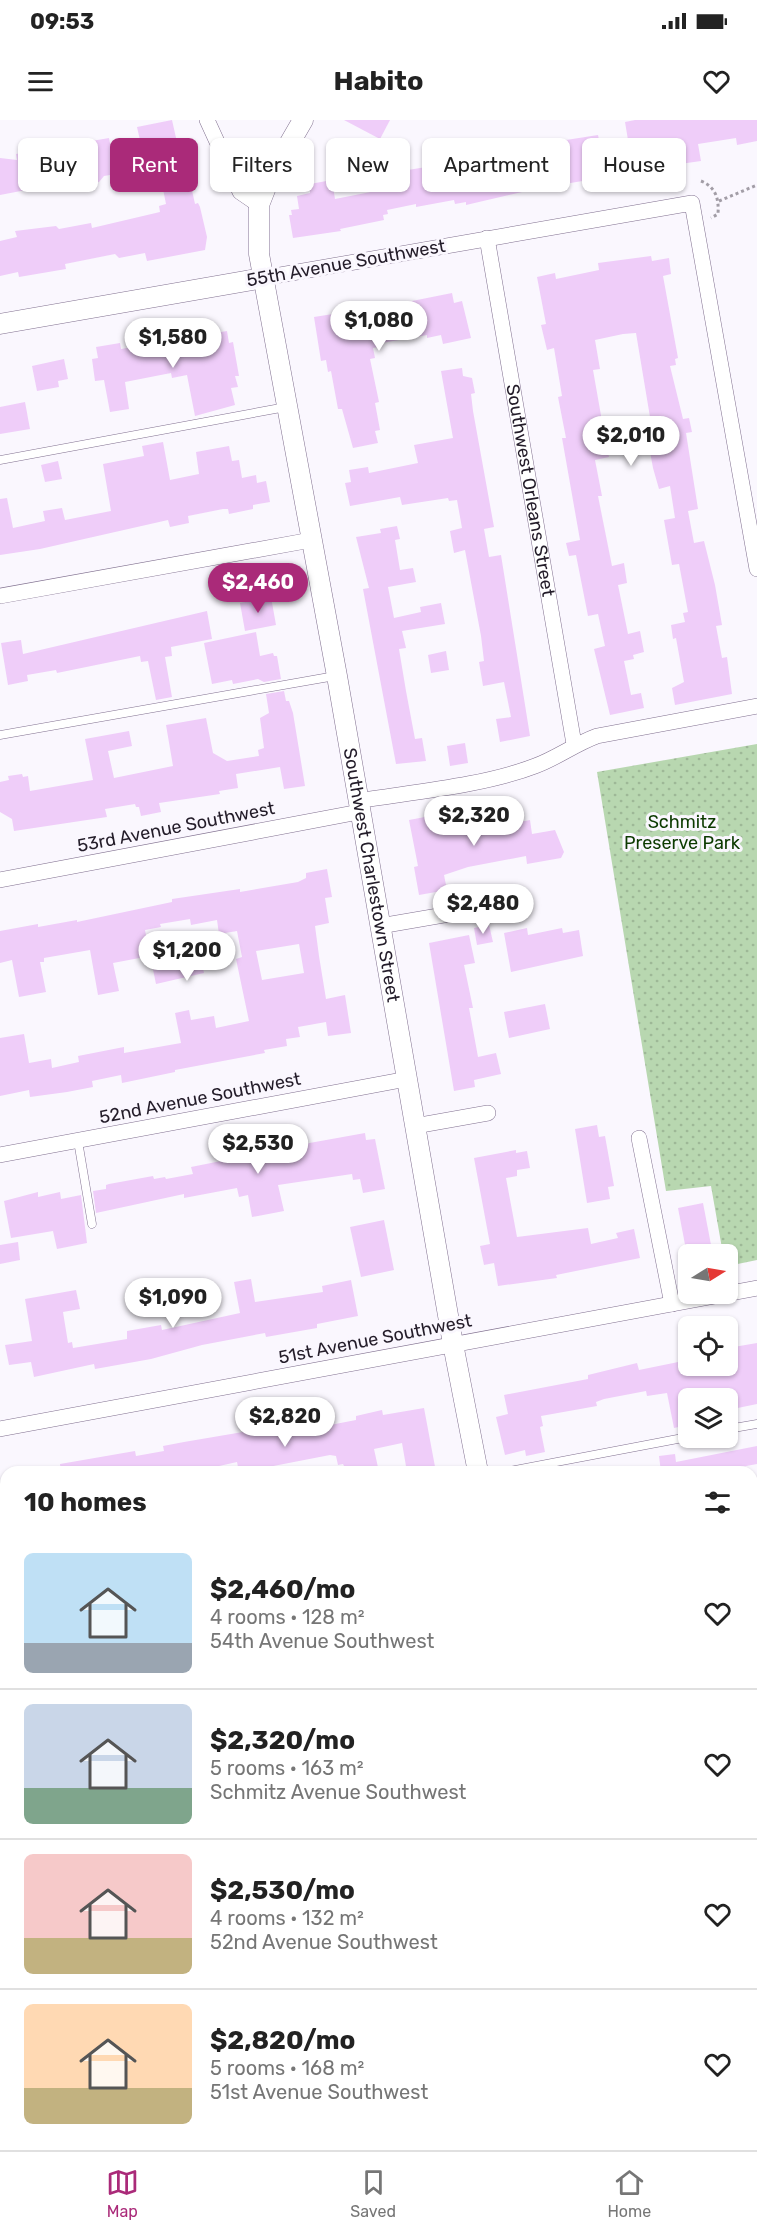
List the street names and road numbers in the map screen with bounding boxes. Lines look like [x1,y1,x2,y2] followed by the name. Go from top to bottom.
[245,235,447,291] street label: 55th Avenue Southwest
[501,382,559,598] street label: Southwest Orleans Street
[339,746,404,1004] street label: Southwest Charlestown Street
[75,797,277,857] street label: 53rd Avenue Southwest
[97,1068,303,1128] street label: 52nd Avenue Southwest
[276,1309,474,1369] street label: 51st Avenue Southwest

